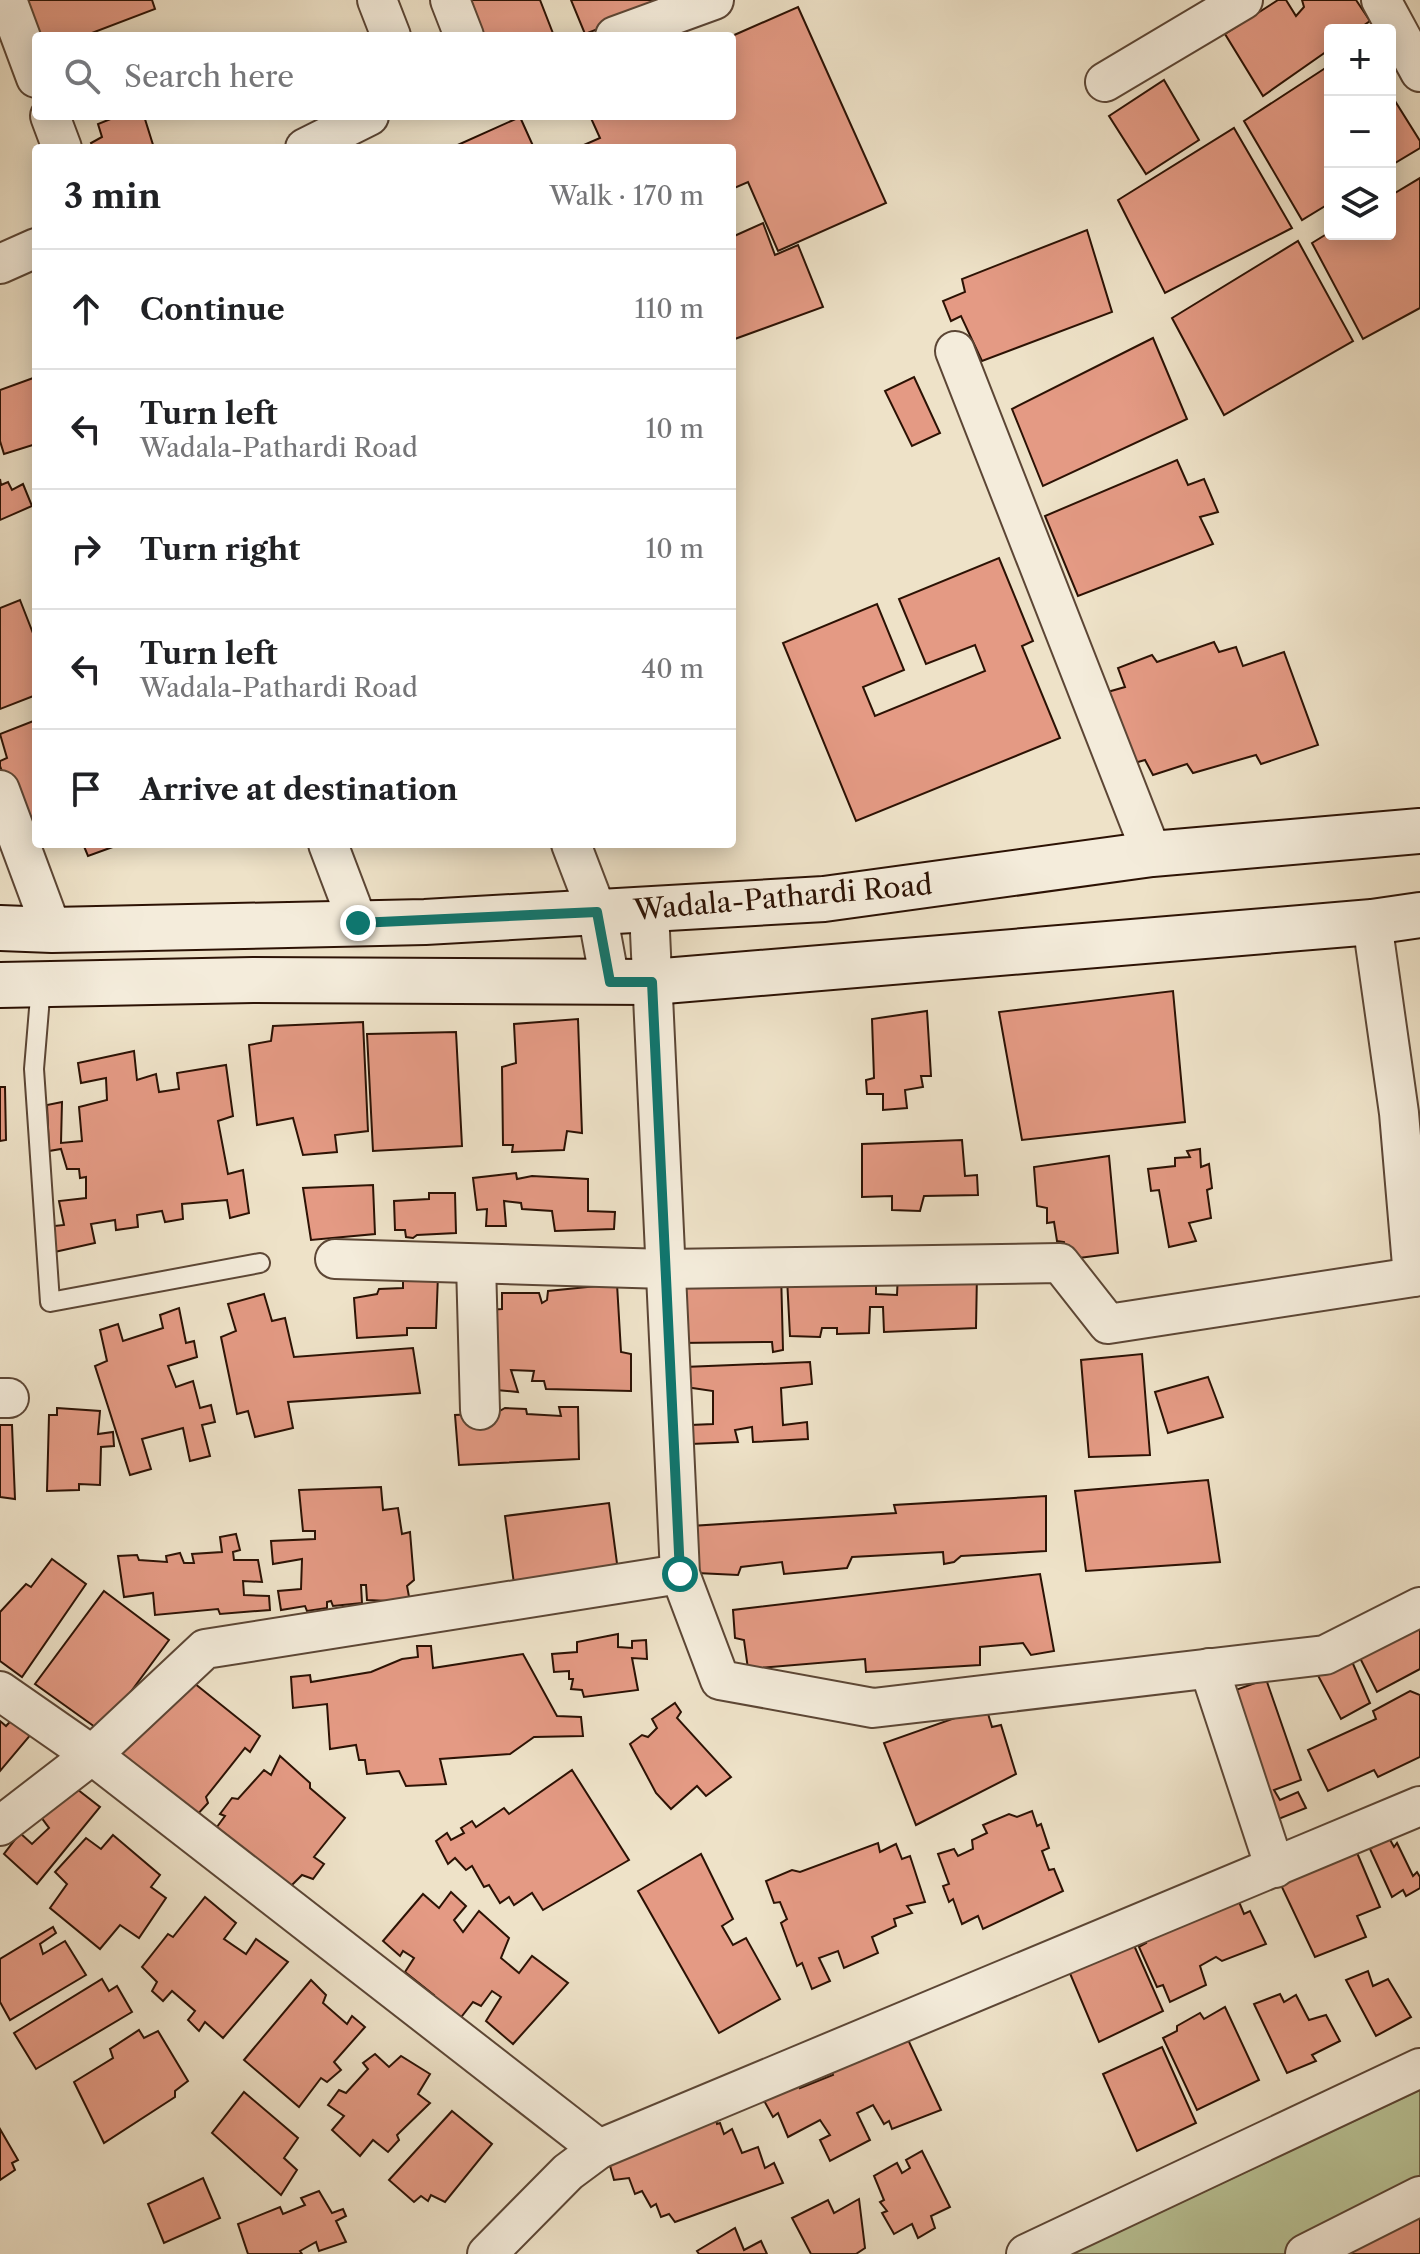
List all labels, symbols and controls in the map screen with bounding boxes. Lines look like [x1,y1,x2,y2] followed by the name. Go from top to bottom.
[1324,24,1396,240] map controls
[1324,24,1396,96] button: +
[32,32,736,120] search box
[60,54,104,98] icon: search
[124,58,294,95] text: Search here
[1324,96,1396,168] button: −
[1324,168,1396,240] button: layers
[64,175,161,217] text: 3 min
[549,180,704,212] text: Walk · 170 m
[64,287,108,331] icon: ahead
[140,291,285,328] text: Continue
[635,293,704,325] text: 110 m
[140,395,277,432] text: Turn left
[64,407,108,451] icon: left
[645,413,704,445] text: 10 m
[140,432,418,464] text: Wadala-Pathardi Road
[64,527,108,571] icon: right
[140,531,300,568] text: Turn right
[645,533,704,565] text: 10 m
[140,635,277,672] text: Turn left
[64,647,108,691] icon: left
[641,653,704,685] text: 40 m
[140,672,418,704] text: Wadala-Pathardi Road
[64,767,108,811] icon: arrive
[140,771,458,808] text: Arrive at destination
[631,867,934,927] street label: Wadala-Pathardi Road
[340,905,376,941] route end
[662,1556,698,1592] route start

